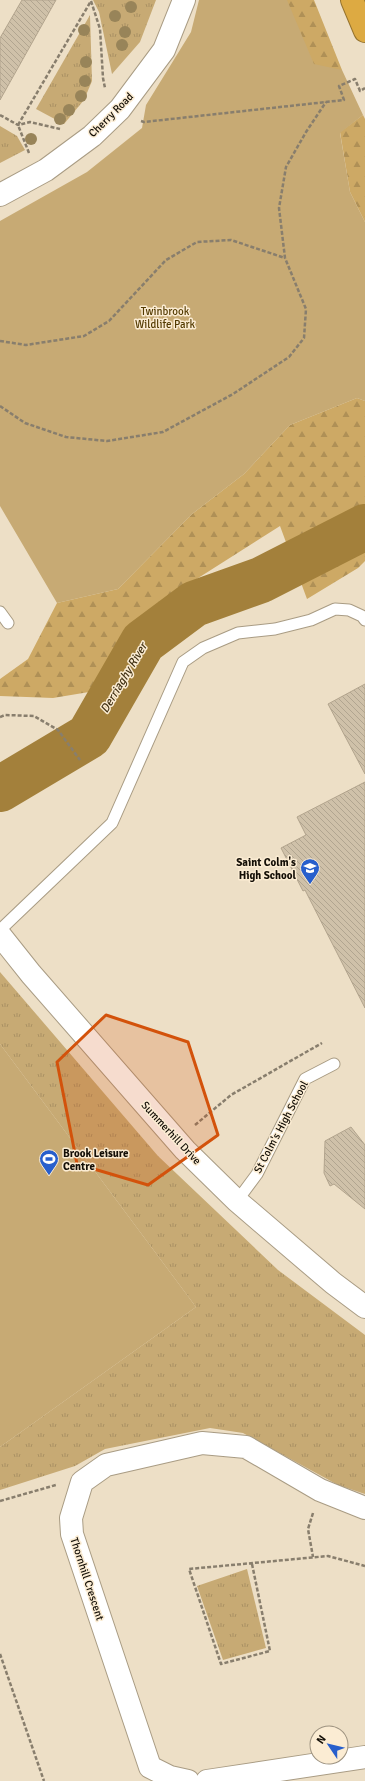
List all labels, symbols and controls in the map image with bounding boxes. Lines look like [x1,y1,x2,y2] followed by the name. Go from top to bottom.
[86,90,136,140] street label: Cherry Road
[135,305,196,331] park label: Twinbrook Wildlife Park
[97,639,152,716] water label: Derriaghy River
[236,856,297,882] place label: Saint Colm's High School
[299,857,321,885] school or university icon: Saint Colm's High School
[251,1079,311,1175] street label: St Colm's High School
[138,1099,204,1167] street label: Summerhill Drive
[63,1147,129,1173] place label: Brook Leisure Centre
[38,1148,60,1176] sports icon: Brook Leisure Centre
[67,1536,107,1622] street label: Thornhill Crescent
[309,1725,349,1765] north arrow
[314,1733,329,1746] text: N

